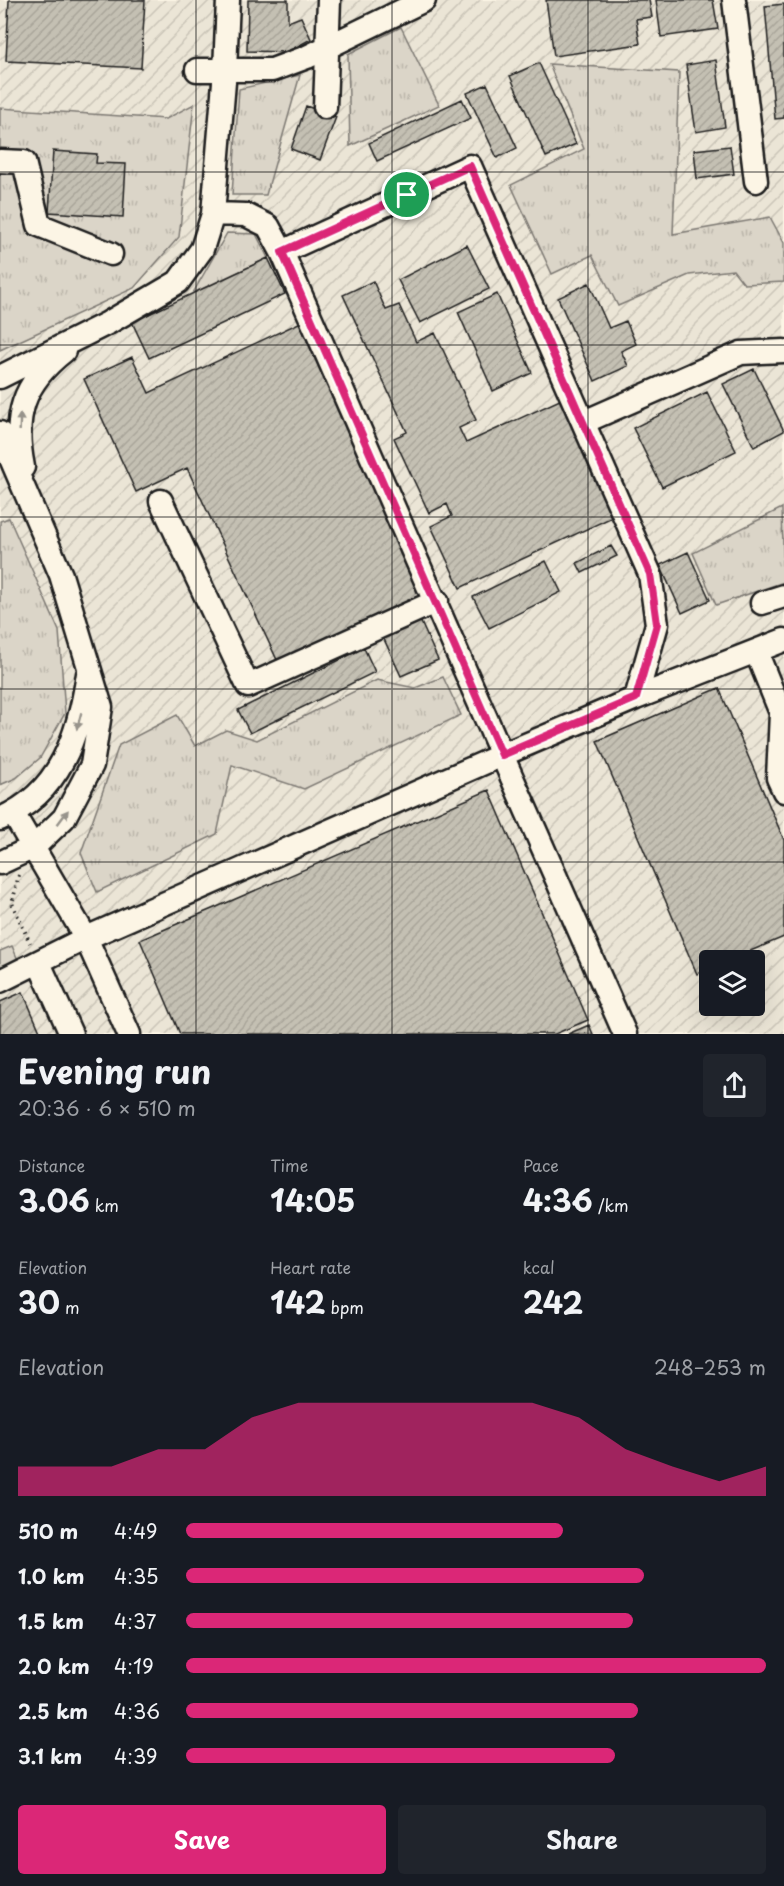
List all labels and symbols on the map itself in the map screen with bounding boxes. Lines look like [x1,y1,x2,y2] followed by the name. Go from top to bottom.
[381,169,432,220] pin
[15,413,25,432] one-way arrow
[73,712,83,730] one-way arrow
[57,809,69,825] one-way arrow

